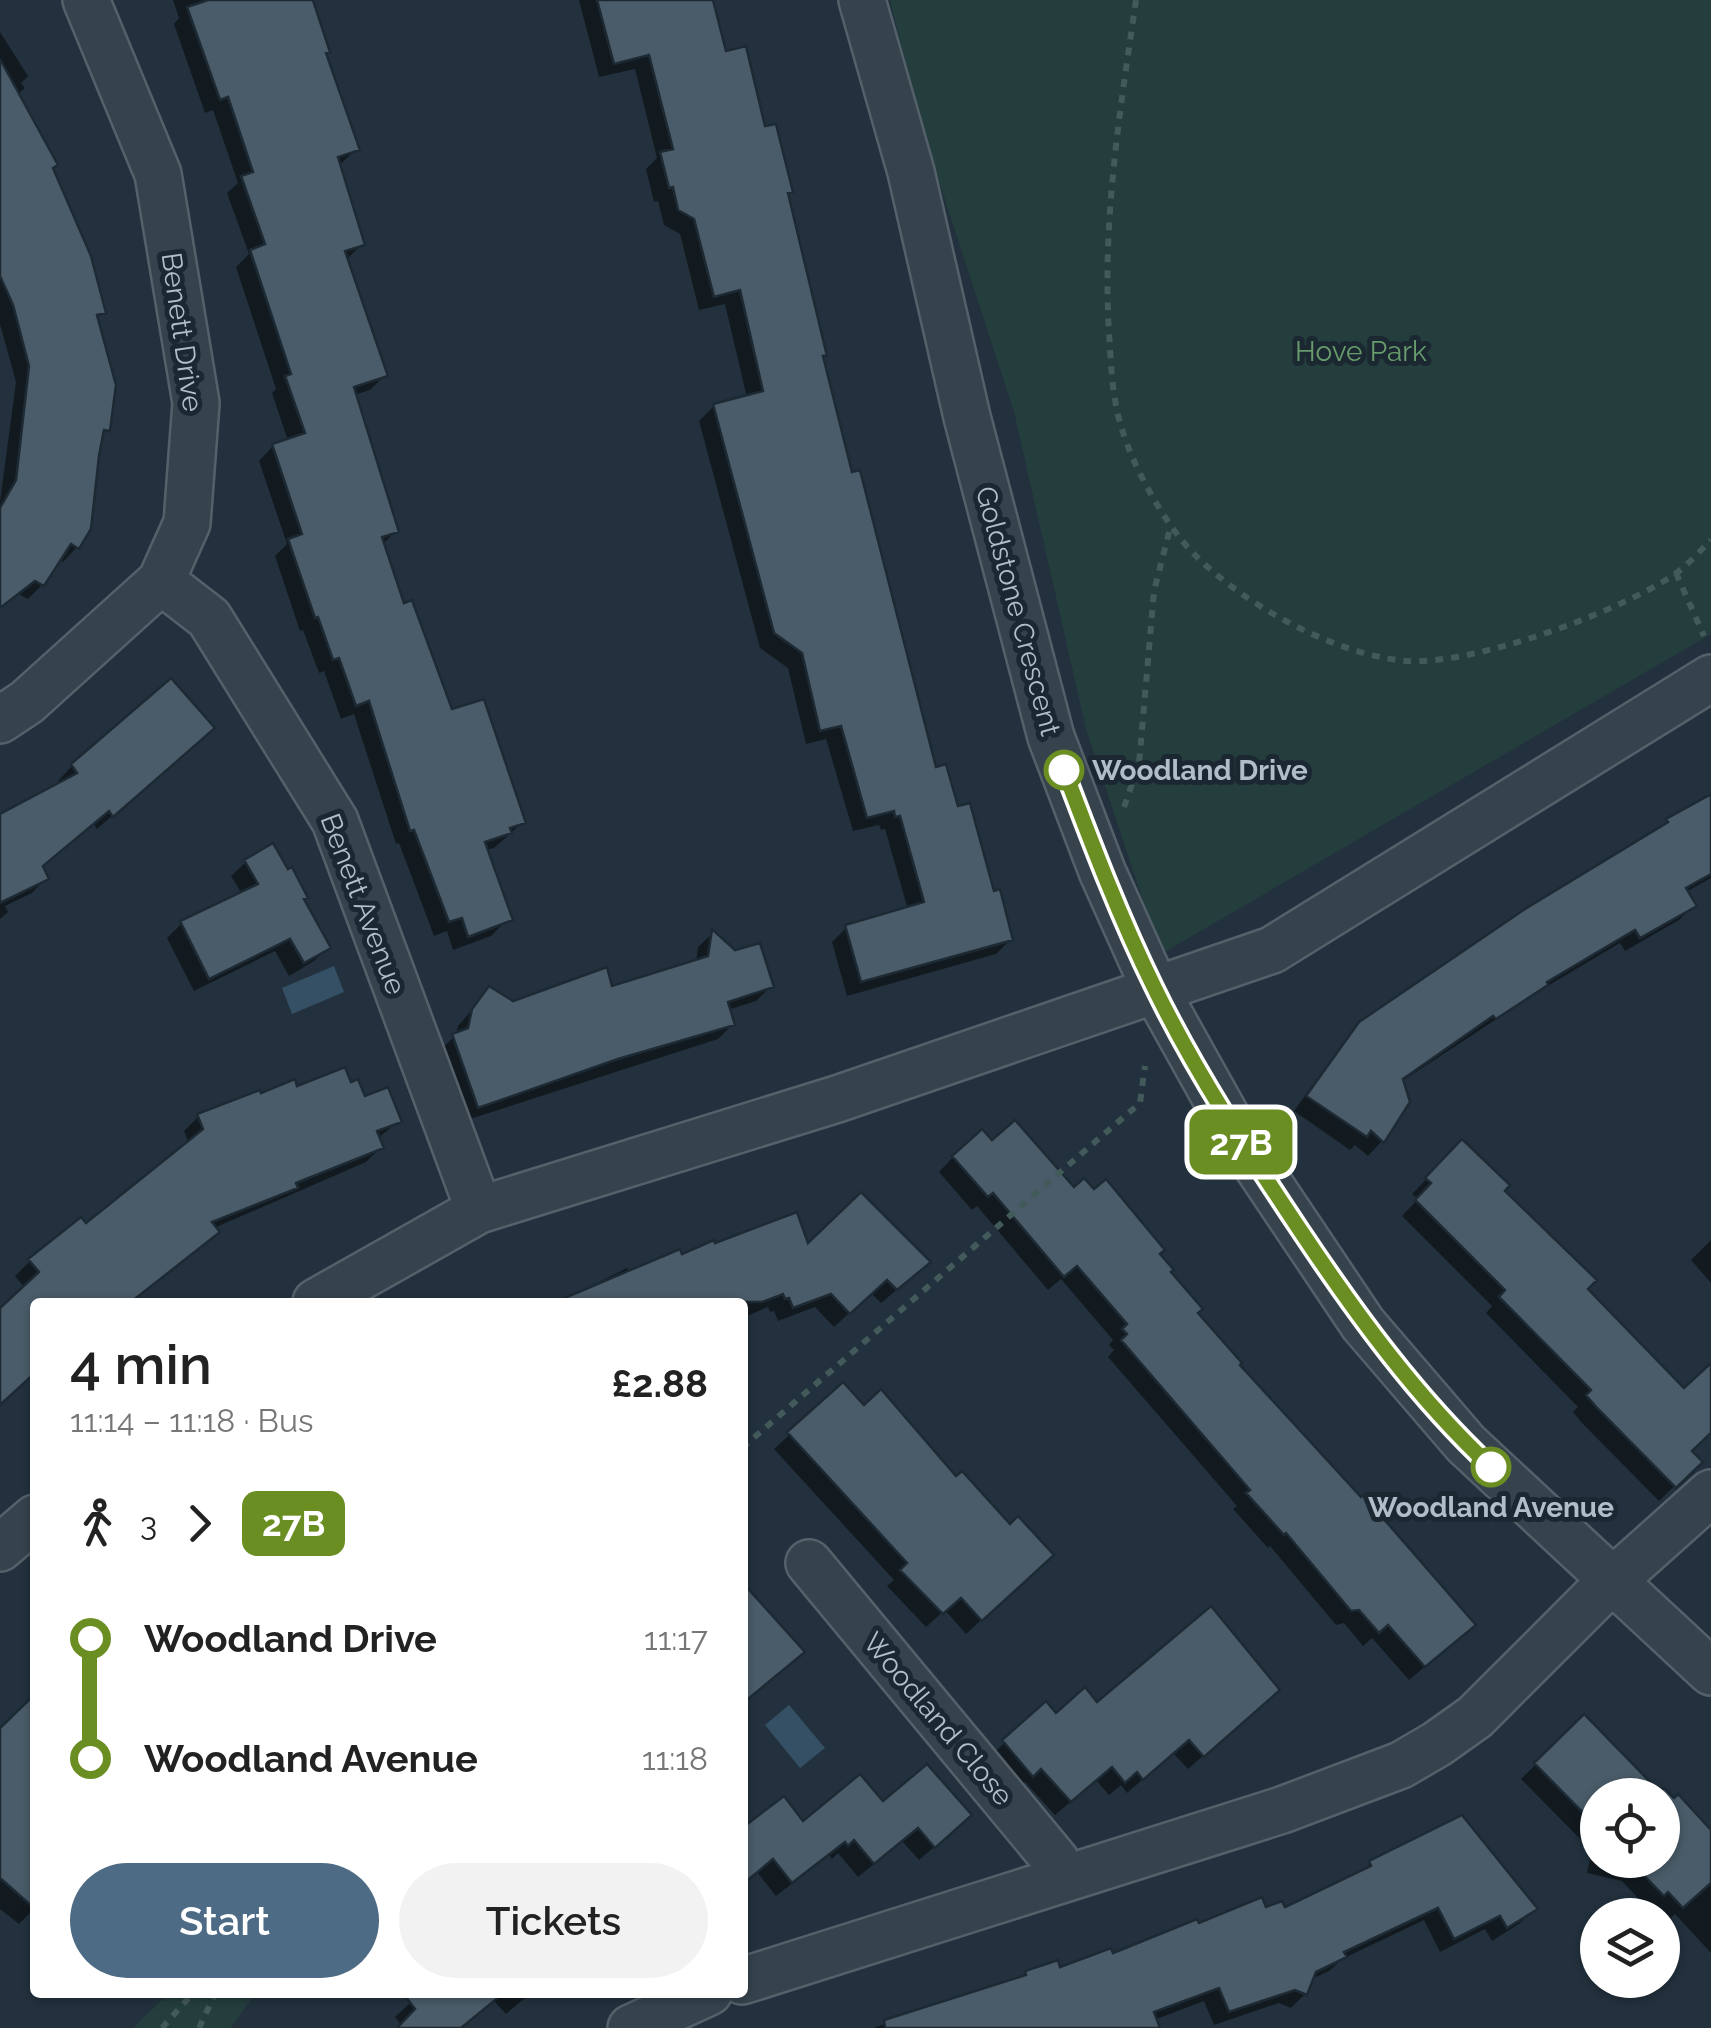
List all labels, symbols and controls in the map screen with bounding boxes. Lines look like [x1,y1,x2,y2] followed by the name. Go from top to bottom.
[154,250,210,414] street label: Benett Drive
[1295,335,1427,368] park label: Hove Park
[969,483,1067,740] street label: Goldstone Crescent
[1045,751,1083,789] marker: Woodland Drive
[1092,754,1308,787] place label: Woodland Drive
[313,809,413,999] street label: Benett Avenue
[1184,1110,1298,1174] line badge: 27B
[1209,1122,1273,1163] text: 27B
[70,1332,212,1397] text: 4 min
[611,1361,708,1406] text: £2.88
[70,1402,313,1439] text: 11:14 – 11:18 · Bus
[1472,1448,1510,1486] marker: Woodland Avenue
[1368,1491,1614,1524] place label: Woodland Avenue
[70,1496,125,1551] icon: walk
[172,1496,227,1551] icon: forward
[262,1503,325,1544] text: 27B
[140,1505,157,1542] text: 3
[144,1616,437,1661] text: Woodland Drive
[644,1620,708,1657] text: 11:17
[856,1626,1020,1812] street label: Woodland Close
[144,1736,478,1781] text: Woodland Avenue
[642,1740,708,1777] text: 11:18
[1580,1778,1680,1998] map controls
[1580,1778,1680,1878] button: locate
[70,1863,379,1978] button: Start
[399,1863,708,1978] button: Tickets
[1580,1898,1680,1998] button: layers

